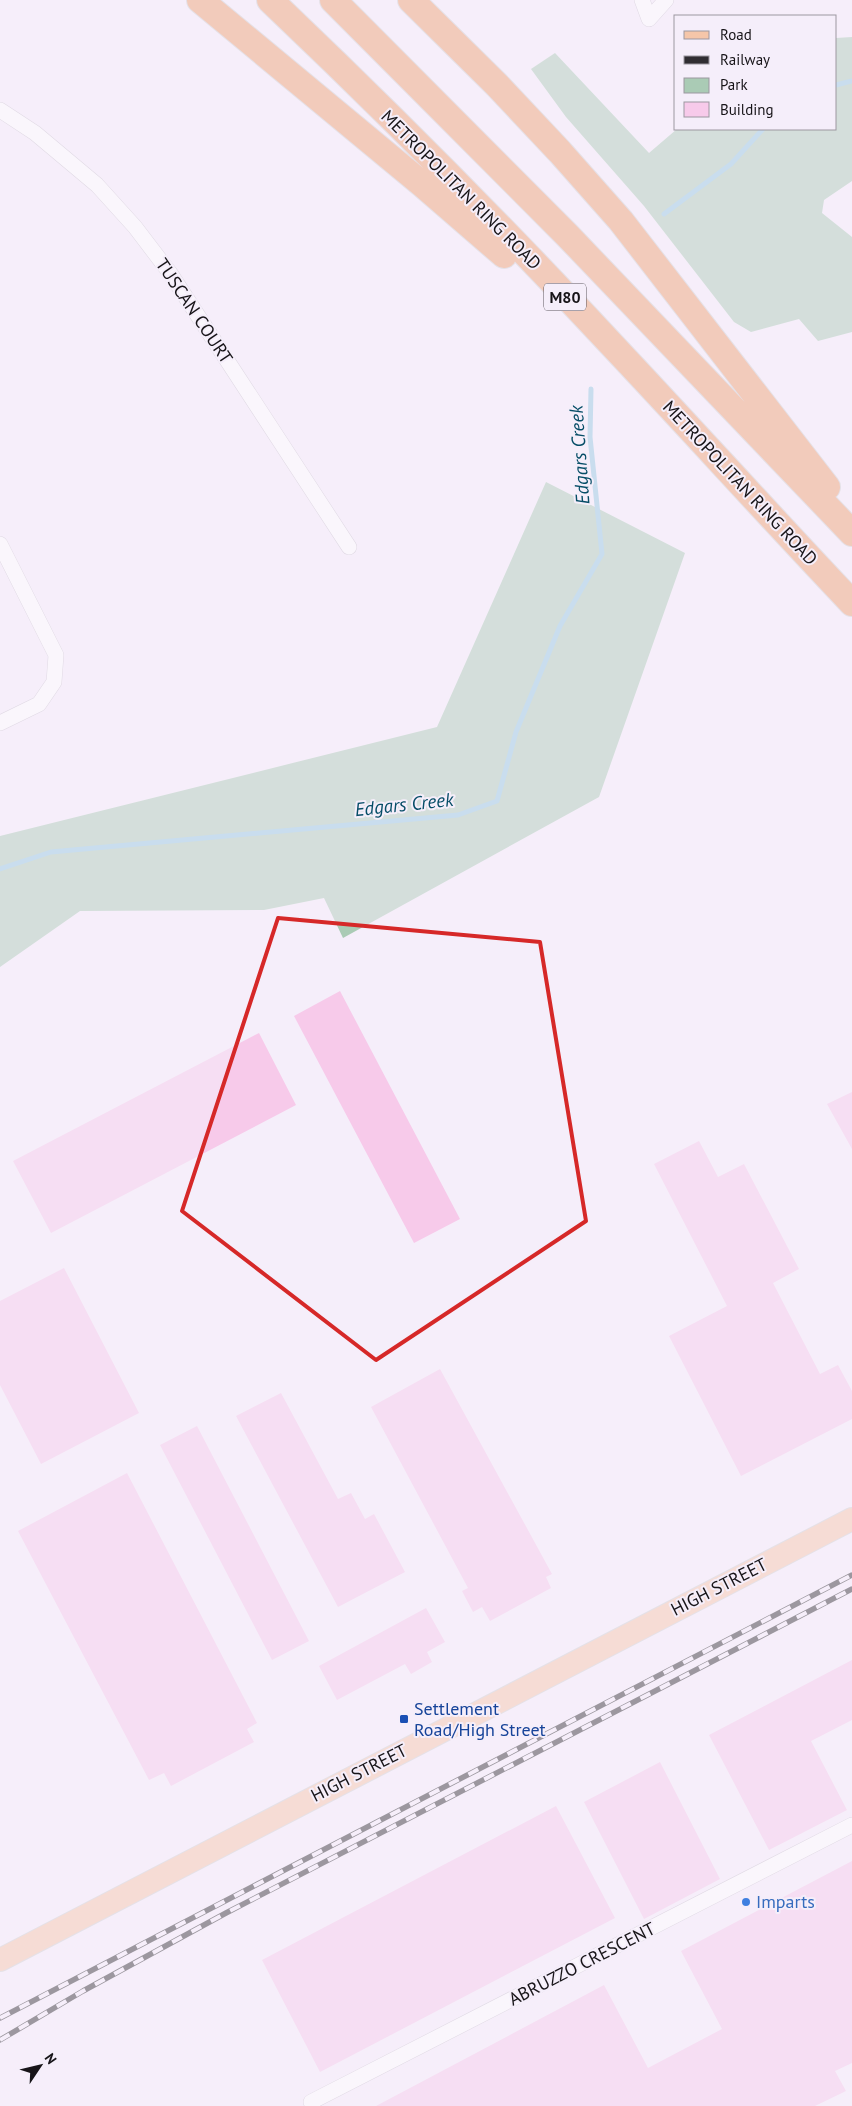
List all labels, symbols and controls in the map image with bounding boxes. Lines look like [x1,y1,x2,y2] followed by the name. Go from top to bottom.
[674,15,837,130] legend
[720,25,752,44] text: Road
[720,50,770,69] text: Railway
[720,75,748,94] text: Park
[720,100,774,119] text: Building
[377,105,546,274] street label: METROPOLITAN RING ROAD
[151,254,238,368] street label: TUSCAN COURT
[544,284,586,310] road number: M80
[658,395,823,570] street label: METROPOLITAN RING ROAD
[563,403,594,505] water label: Edgars Creek
[353,787,456,821] water label: Edgars Creek
[667,1553,771,1621] street label: HIGH STREET
[414,1697,546,1741] place label: Settlement Road/High Street
[398,1713,410,1725] marker: Settlement Road/High Street
[307,1739,411,1807] street label: HIGH STREET
[756,1890,815,1913] place label: Imparts
[740,1896,752,1908] marker: Imparts
[505,1917,659,2010] street label: ABRUZZO CRESCENT
[15,2041,65,2091] north arrow
[41,2050,61,2067] text: N

